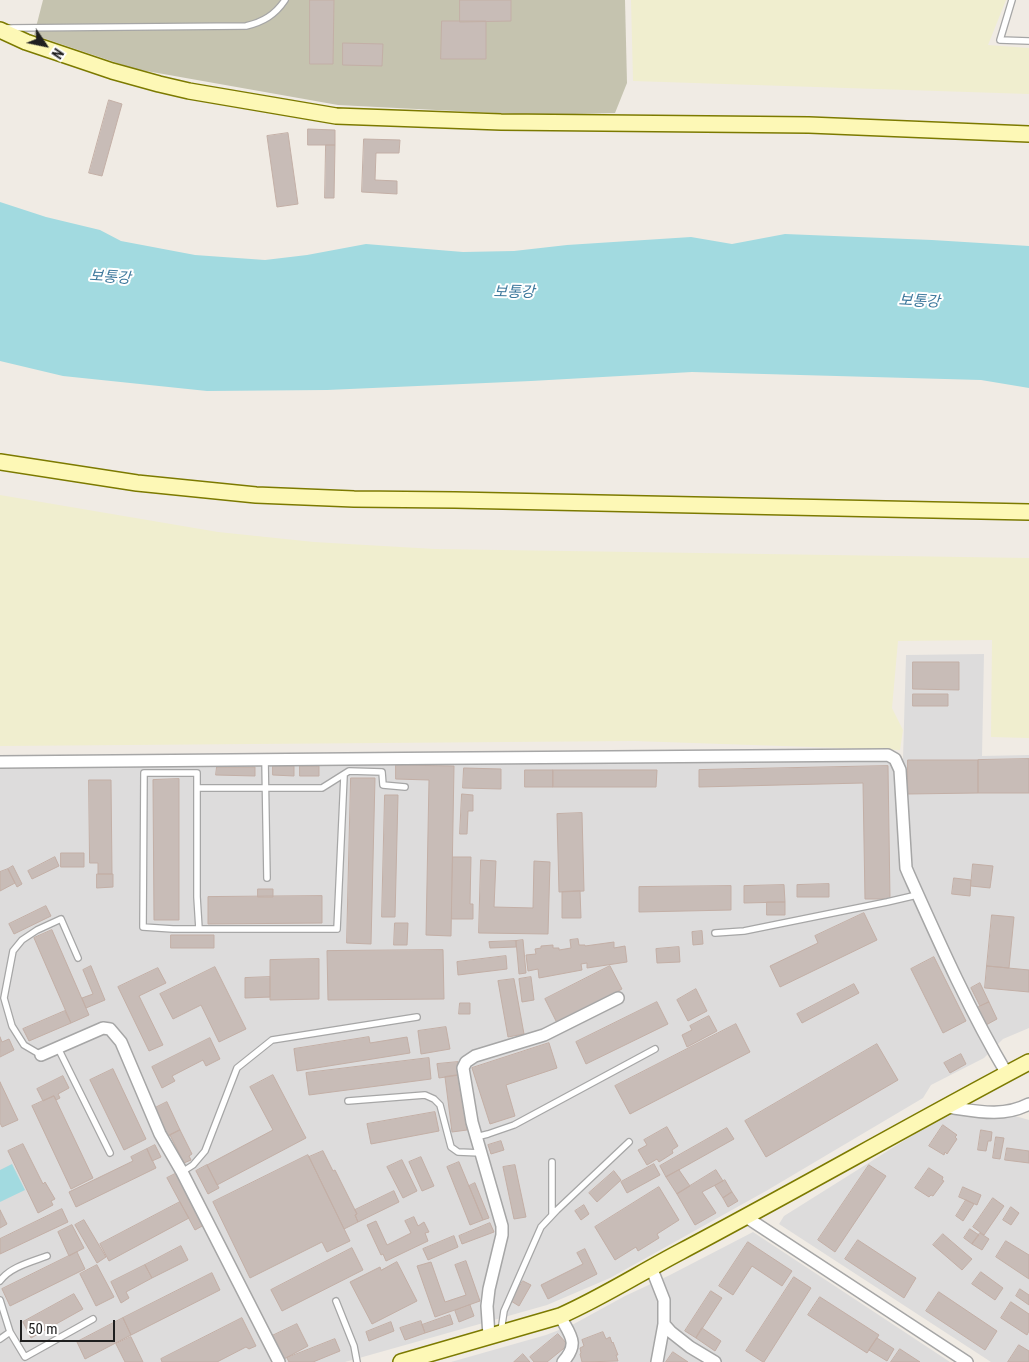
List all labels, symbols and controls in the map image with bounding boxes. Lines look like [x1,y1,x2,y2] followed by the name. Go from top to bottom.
[20,20,70,70] north arrow
[48,45,66,61] text: N
[89,268,131,288] water label: 보통강
[493,284,535,302] water label: 보통강
[898,292,940,312] water label: 보통강
[22,1310,118,1342] scale bar
[28,1320,58,1338] text: 50 m

